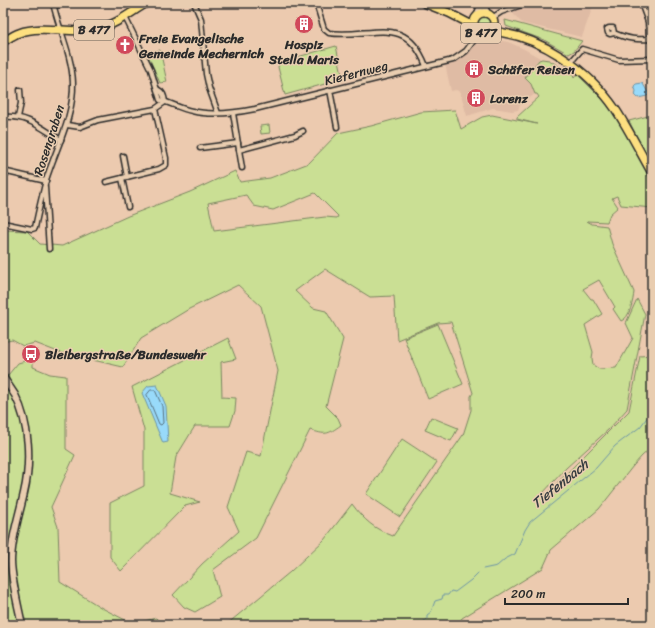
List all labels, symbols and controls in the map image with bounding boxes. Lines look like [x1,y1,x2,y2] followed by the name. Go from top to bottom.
[293,13,315,35] building icon: Hospiz Stella Maris
[74,20,114,40] road number: B 477
[461,23,501,43] road number: B 477
[138,27,264,65] place label: Freie Evangelische Gemeinde Mechernich
[268,33,340,71] place label: Hospiz Stella Maris
[114,34,136,56] church icon: Freie Evangelische Gemeinde Mechernich
[322,54,391,92] street label: Kiefernweg
[463,58,485,80] building icon: Schäfer Reisen
[487,58,576,81] place label: Schäfer Reisen
[465,87,487,109] building icon: Lorenz
[490,87,529,110] place label: Lorenz
[27,102,71,178] street label: Rosengraben
[20,343,42,365] bus stop icon: Bleibergstraße/Bundeswehr
[45,343,208,366] place label: Bleibergstraße/Bundeswehr
[526,452,596,515] water label: Tiefenbach
[505,580,628,606] scale bar
[511,583,545,605] text: 200 m

